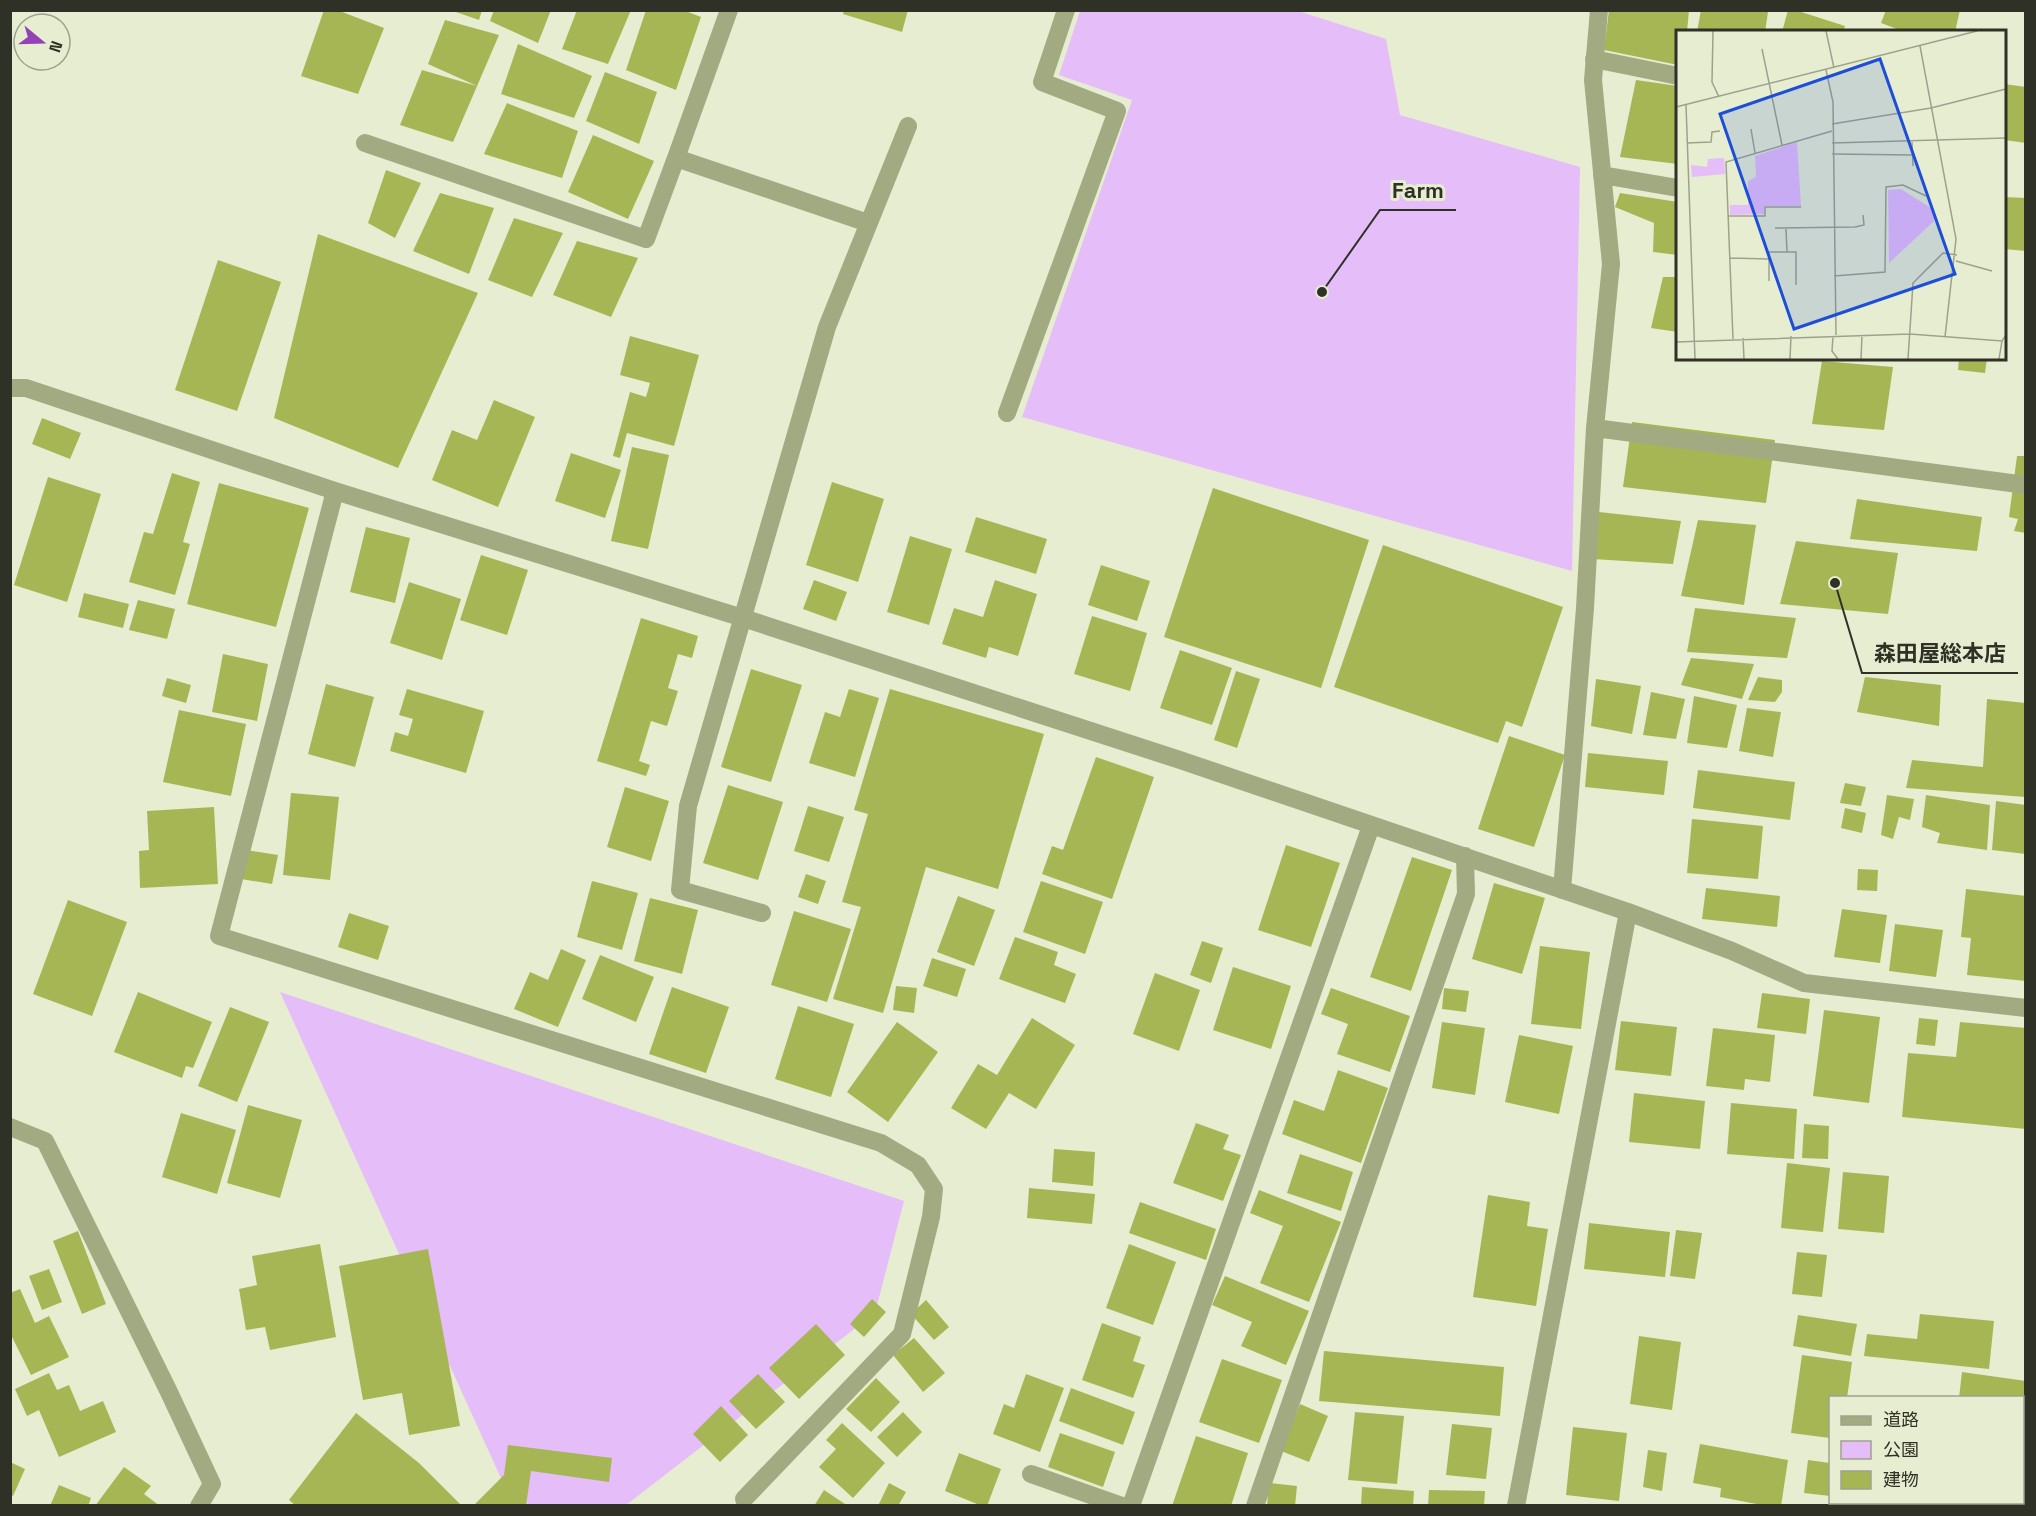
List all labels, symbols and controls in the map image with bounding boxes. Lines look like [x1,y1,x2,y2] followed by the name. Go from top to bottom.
[12,12,72,72] north arrow
[1676,30,2006,360] inset map
[44,38,67,55] text: N
[1380,170,1456,210] callout: Farm
[1392,176,1444,204] text: Farm
[1862,633,2018,673] callout: 森田屋総本店
[1874,639,2006,667] text: 森田屋総本店
[1829,1396,2024,1504] legend
[1883,1408,1919,1431] text: 道路
[1883,1438,1919,1461] text: 公園
[1883,1468,1919,1491] text: 建物

